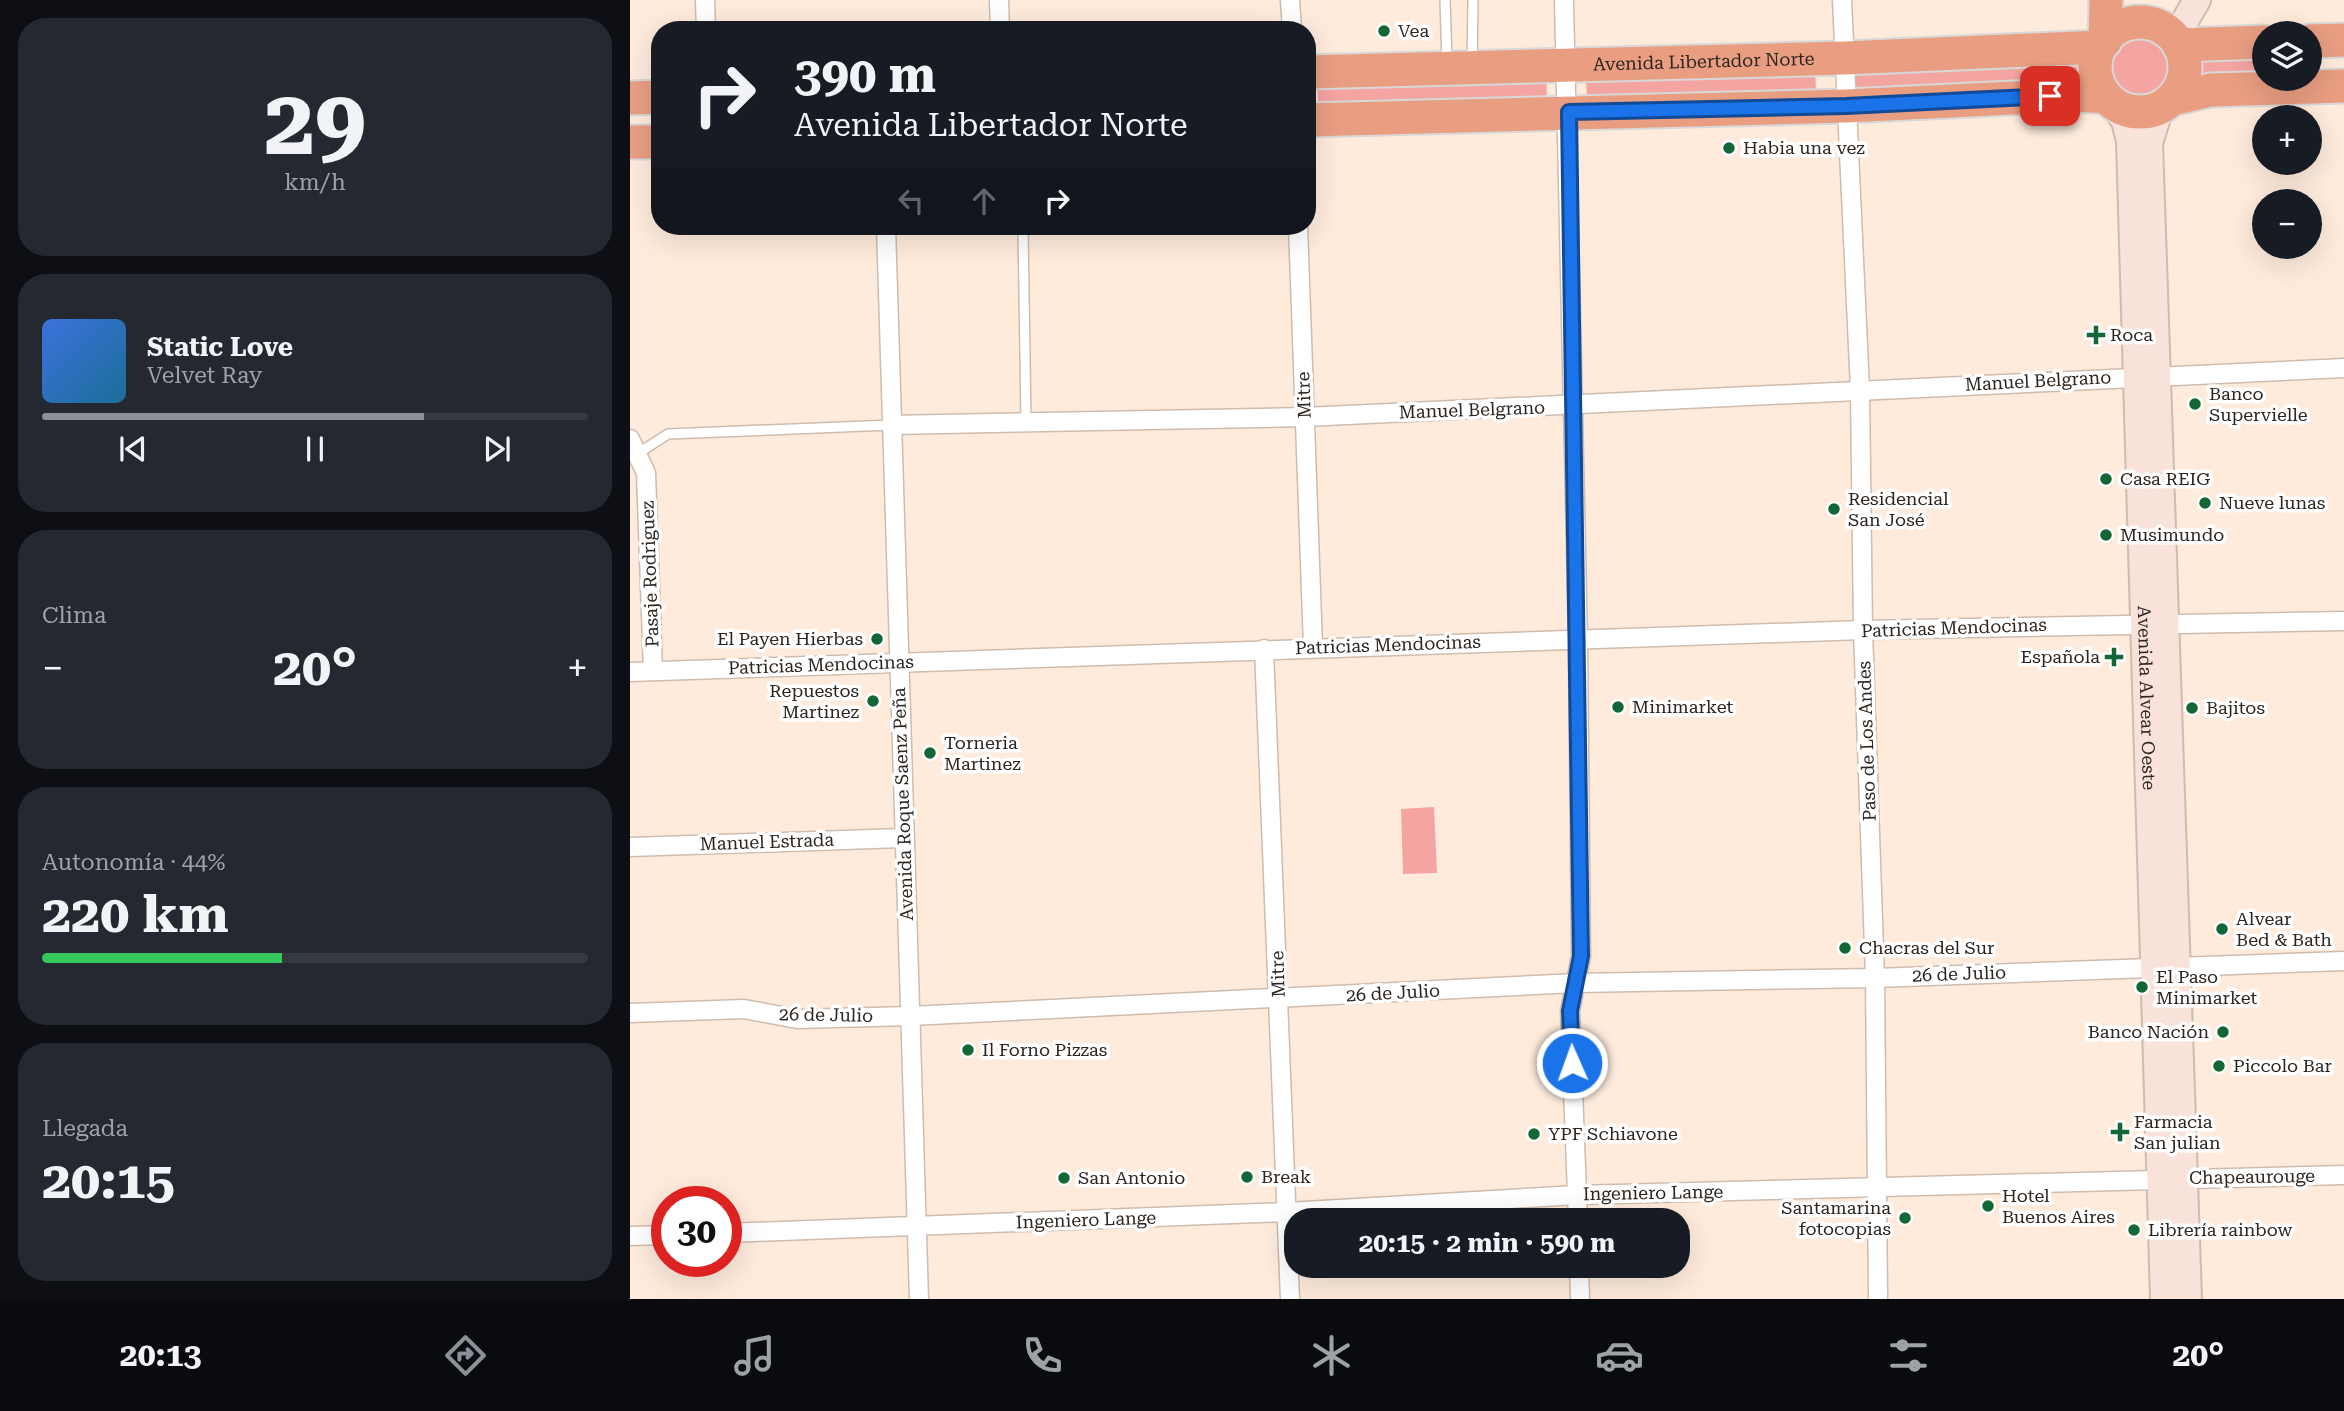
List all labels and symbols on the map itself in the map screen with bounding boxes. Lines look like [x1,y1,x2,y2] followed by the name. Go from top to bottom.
[1398,20,1429,41] place label: Vea
[1376,23,1392,39] marker: Vea
[1593,48,1815,75] street label: Avenida Libertador Norte
[2020,66,2080,126] pin
[1743,137,1865,158] place label: Habia una vez
[1721,140,1737,156] marker: Habia una vez
[2110,324,2153,345] place label: Roca
[2088,327,2104,343] marker: Roca
[1964,366,2112,395] street label: Manuel Belgrano
[1292,371,1315,419] street label: Mitre
[2209,383,2308,425] place label: Banco Supervielle
[1398,396,1546,423] street label: Manuel Belgrano
[2187,396,2203,412] marker: Banco Supervielle
[2120,468,2210,489] place label: Casa REIG
[2098,471,2114,487] marker: Casa REIG
[1848,488,1949,530] place label: Residencial San José
[2219,492,2325,513] place label: Nueve lunas
[2197,495,2213,511] marker: Nueve lunas
[636,500,663,648] street label: Pasaje Rodriguez
[1826,501,1842,517] marker: Residencial San José
[2120,524,2224,545] place label: Musimundo
[2098,527,2114,543] marker: Musimundo
[2134,605,2160,791] street label: Avenida Alvear Oeste
[1861,614,2047,641] street label: Patricias Mendocinas
[717,628,863,649] place label: El Payen Hierbas
[869,631,885,647] marker: El Payen Hierbas
[1295,631,1481,658] street label: Patricias Mendocinas
[2020,646,2100,667] place label: Española
[2106,649,2122,665] marker: Española
[728,651,914,678] street label: Patricias Mendocinas
[1853,660,1880,822] street label: Paso de Los Andes
[769,680,860,722] place label: Repuestos Martinez
[888,687,917,921] street label: Avenida Roque Saenz Peña
[865,693,881,709] marker: Repuestos Martinez
[1632,696,1734,717] place label: Minimarket
[2206,697,2265,718] place label: Bajitos
[1610,699,1626,715] marker: Minimarket
[2184,700,2200,716] marker: Bajitos
[944,732,1021,774] place label: Torneria Martinez
[922,745,938,761] marker: Torneria Martinez
[700,829,835,854] street label: Manuel Estrada
[2236,908,2332,950] place label: Alvear Bed & Bath
[2214,921,2230,937] marker: Alvear Bed & Bath
[1859,937,1994,958] place label: Chacras del Sur
[1837,940,1853,956] marker: Chacras del Sur
[1266,950,1289,998] street label: Mitre
[1912,961,2006,986] street label: 26 de Julio
[2156,966,2258,1008] place label: El Paso Minimarket
[2134,979,2150,995] marker: El Paso Minimarket
[1345,980,1441,1005] street label: 26 de Julio
[779,1003,873,1026] street label: 26 de Julio
[2088,1021,2209,1042] place label: Banco Nación
[2215,1024,2231,1040] marker: Banco Nación
[1535,1026,1609,1100] position arrow
[982,1039,1107,1060] place label: Il Forno Pizzas
[960,1042,976,1058] marker: Il Forno Pizzas
[2233,1055,2332,1076] place label: Piccolo Bar
[2211,1058,2227,1074] marker: Piccolo Bar
[2134,1111,2221,1153] place label: Farmacia San julian
[1548,1123,1678,1144] place label: YPF Schiavone
[2112,1124,2128,1140] marker: Farmacia San julian
[1526,1126,1542,1142] marker: YPF Schiavone
[2189,1165,2315,1188] street label: Chapeaurouge
[1261,1166,1311,1187] place label: Break
[1078,1167,1185,1188] place label: San Antonio
[1239,1169,1255,1185] marker: Break
[1056,1170,1072,1186] marker: San Antonio
[1583,1181,1723,1204] street label: Ingeniero Lange
[2002,1185,2115,1227] place label: Hotel Buenos Aires
[651,1186,742,1277] speed limit sign: 30
[1781,1197,1891,1239] place label: Santamarina fotocopias
[1980,1198,1996,1214] marker: Hotel Buenos Aires
[1015,1207,1157,1232] street label: Ingeniero Lange
[1897,1210,1913,1226] marker: Santamarina fotocopias
[2148,1219,2292,1240] place label: Librería rainbow
[2126,1222,2142,1238] marker: Librería rainbow

